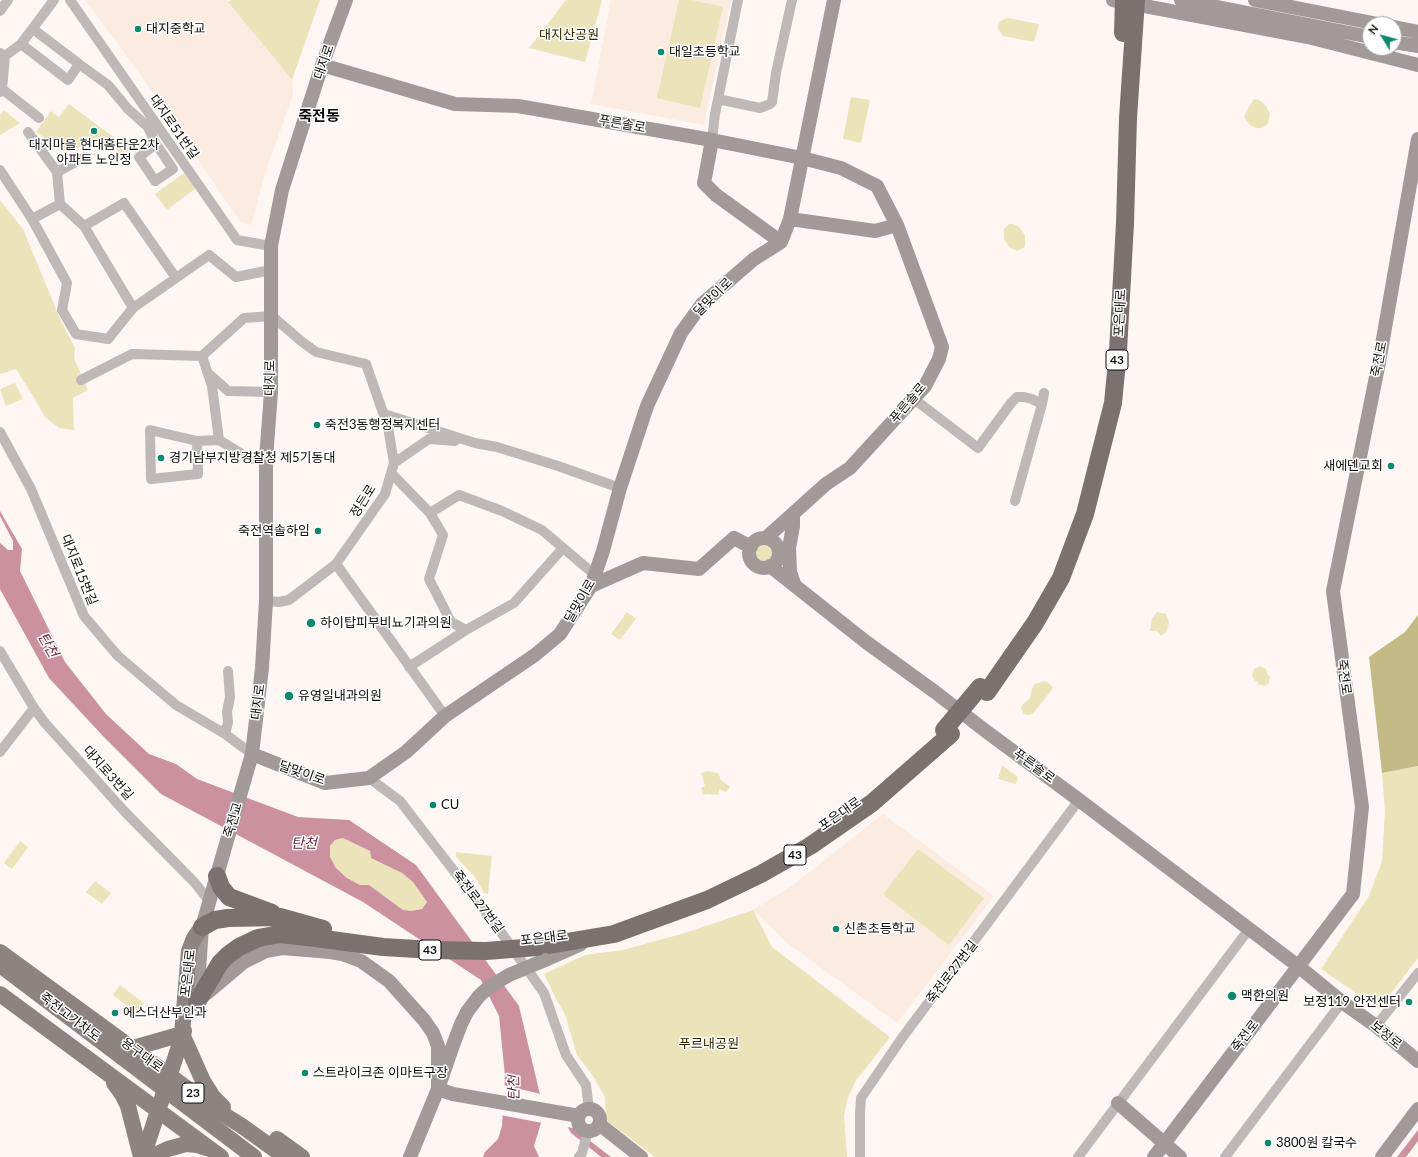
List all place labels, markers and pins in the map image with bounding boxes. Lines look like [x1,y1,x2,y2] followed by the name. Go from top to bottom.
[146,21,206,37] place label: 대지중학교
[133,24,143,34] marker: 대지중학교
[669,44,741,60] place label: 대일초등학교
[656,47,666,57] marker: 대일초등학교
[89,126,99,136] marker: 대지마을 현대홈타운2차 아파트 노인정
[29,137,159,168] place label: 대지마을 현대홈타운2차 아파트 노인정
[325,417,440,433] place label: 죽전3동행정복지센터
[312,420,322,430] marker: 죽전3동행정복지센터
[169,450,335,466] place label: 경기남부지방경찰청 제5기동대
[156,453,166,463] marker: 경기남부지방경찰청 제5기동대
[1323,458,1383,474] place label: 새에덴교회
[1386,461,1396,471] marker: 새에덴교회
[238,523,310,539] place label: 죽전역솔하임
[313,526,323,536] marker: 죽전역솔하임
[320,615,452,631] place label: 하이탑피부비뇨기과의원
[305,617,317,629] marker: 하이탑피부비뇨기과의원
[298,688,382,704] place label: 유영일내과의원
[283,690,295,702] marker: 유영일내과의원
[441,797,459,813] place label: CU
[428,800,438,810] marker: CU
[844,921,916,937] place label: 신촌초등학교
[831,924,841,934] marker: 신촌초등학교
[1241,988,1289,1004] place label: 맥한의원
[1226,990,1238,1002] marker: 맥한의원
[1303,994,1401,1010] place label: 보정119 안전센터
[1404,997,1414,1007] marker: 보정119 안전센터
[123,1005,207,1021] place label: 에스더산부인과
[110,1008,120,1018] marker: 에스더산부인과
[313,1065,448,1081] place label: 스트라이크존 이마트구장
[300,1068,310,1078] marker: 스트라이크존 이마트구장
[1276,1135,1357,1151] place label: 3800원 칼국수
[1263,1138,1273,1148] marker: 3800원 칼국수

